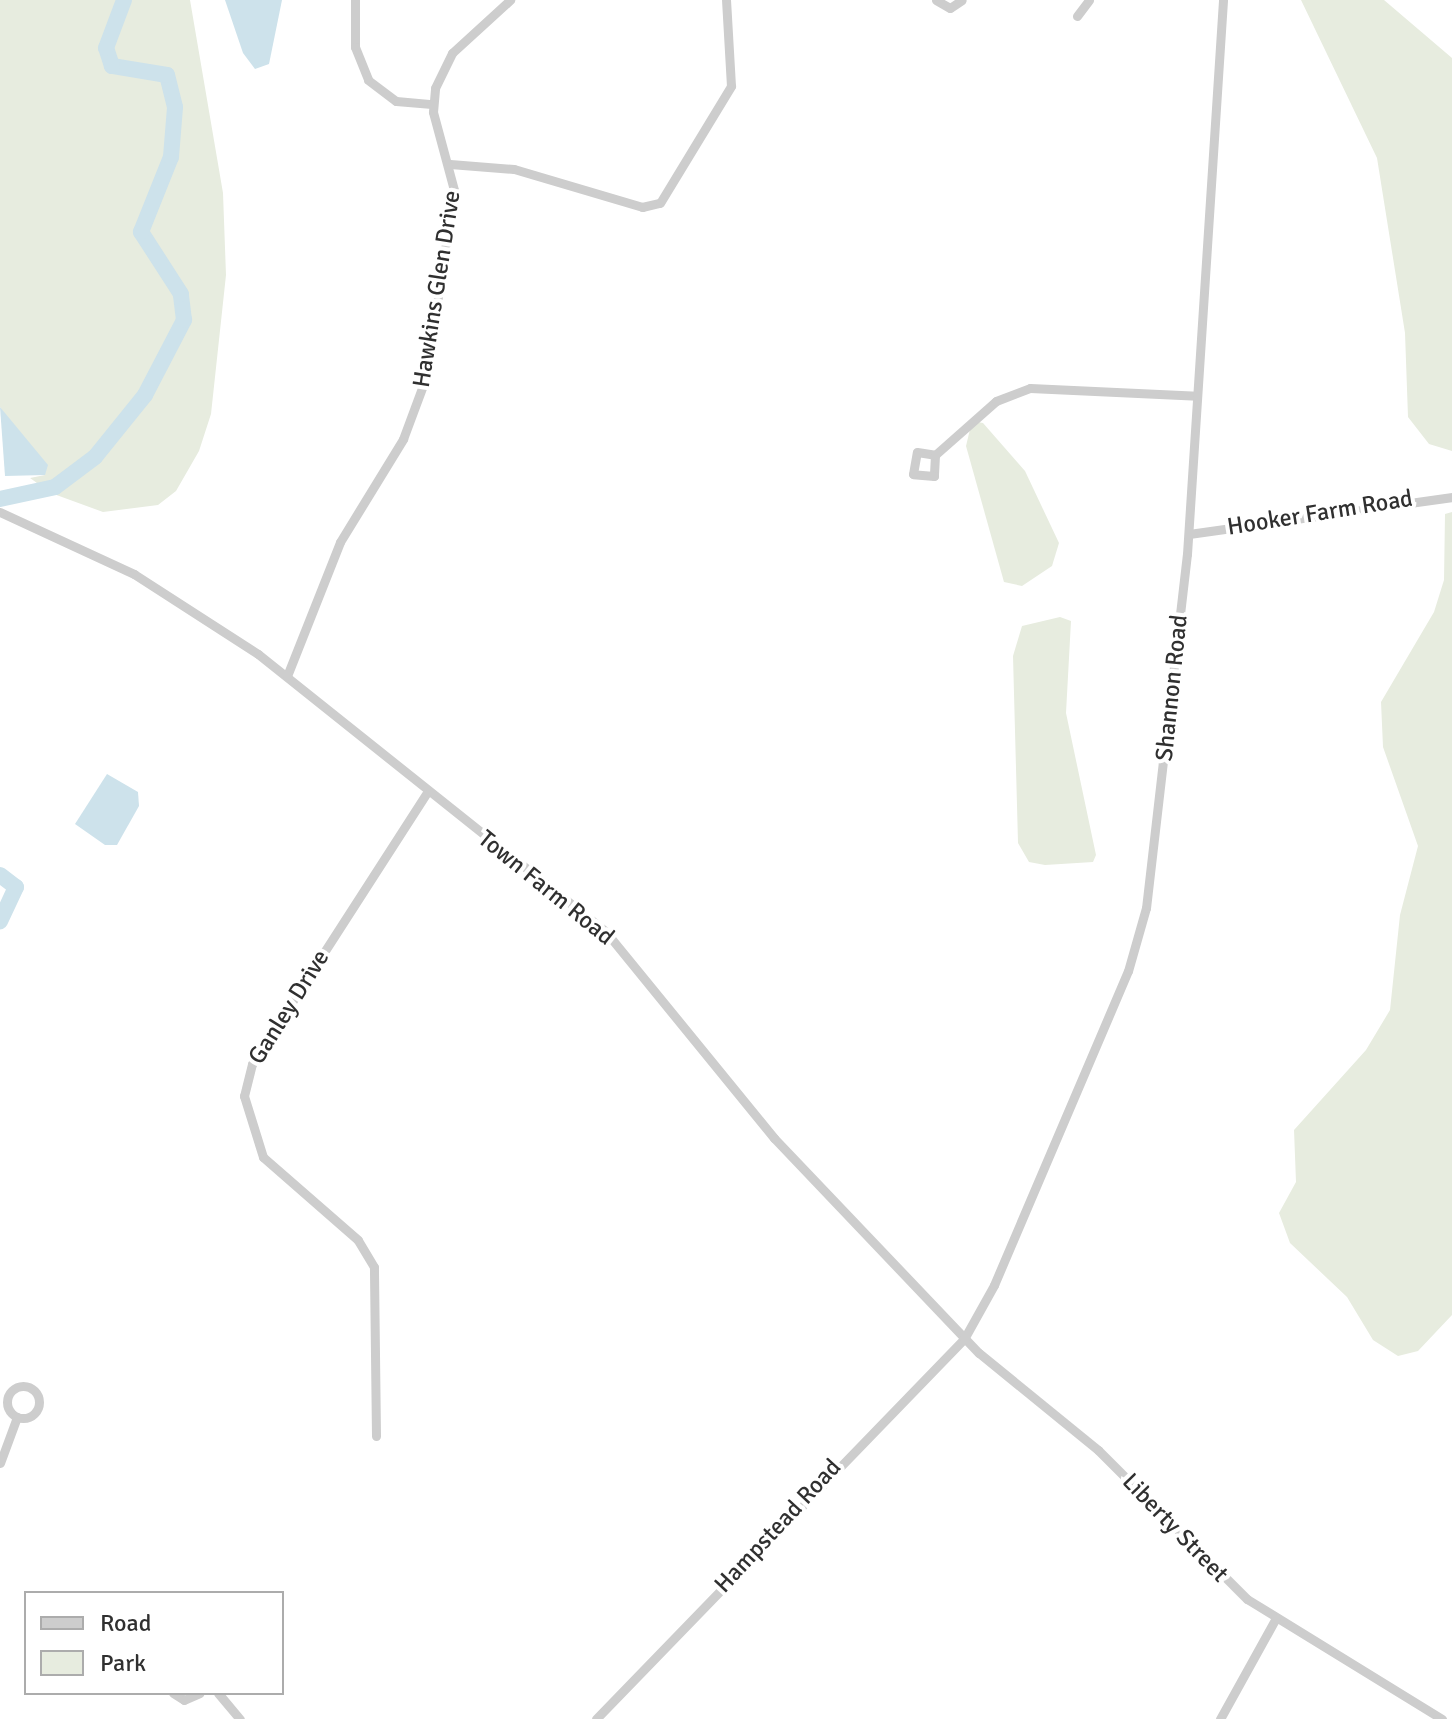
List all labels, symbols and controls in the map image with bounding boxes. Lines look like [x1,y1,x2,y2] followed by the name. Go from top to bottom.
[407,188,467,390] street label: Hawkins Glen Drive
[1225,484,1415,542] street label: Hooker Farm Road
[1150,613,1194,763] street label: Shannon Road
[472,824,620,952] street label: Town Farm Road
[243,945,335,1069] street label: Ganley Drive
[709,1453,847,1599] street label: Hampstead Road
[1116,1468,1234,1588] street label: Liberty Street
[24,1591,284,1695] legend
[100,1608,151,1638] text: Road
[100,1648,146,1678] text: Park

